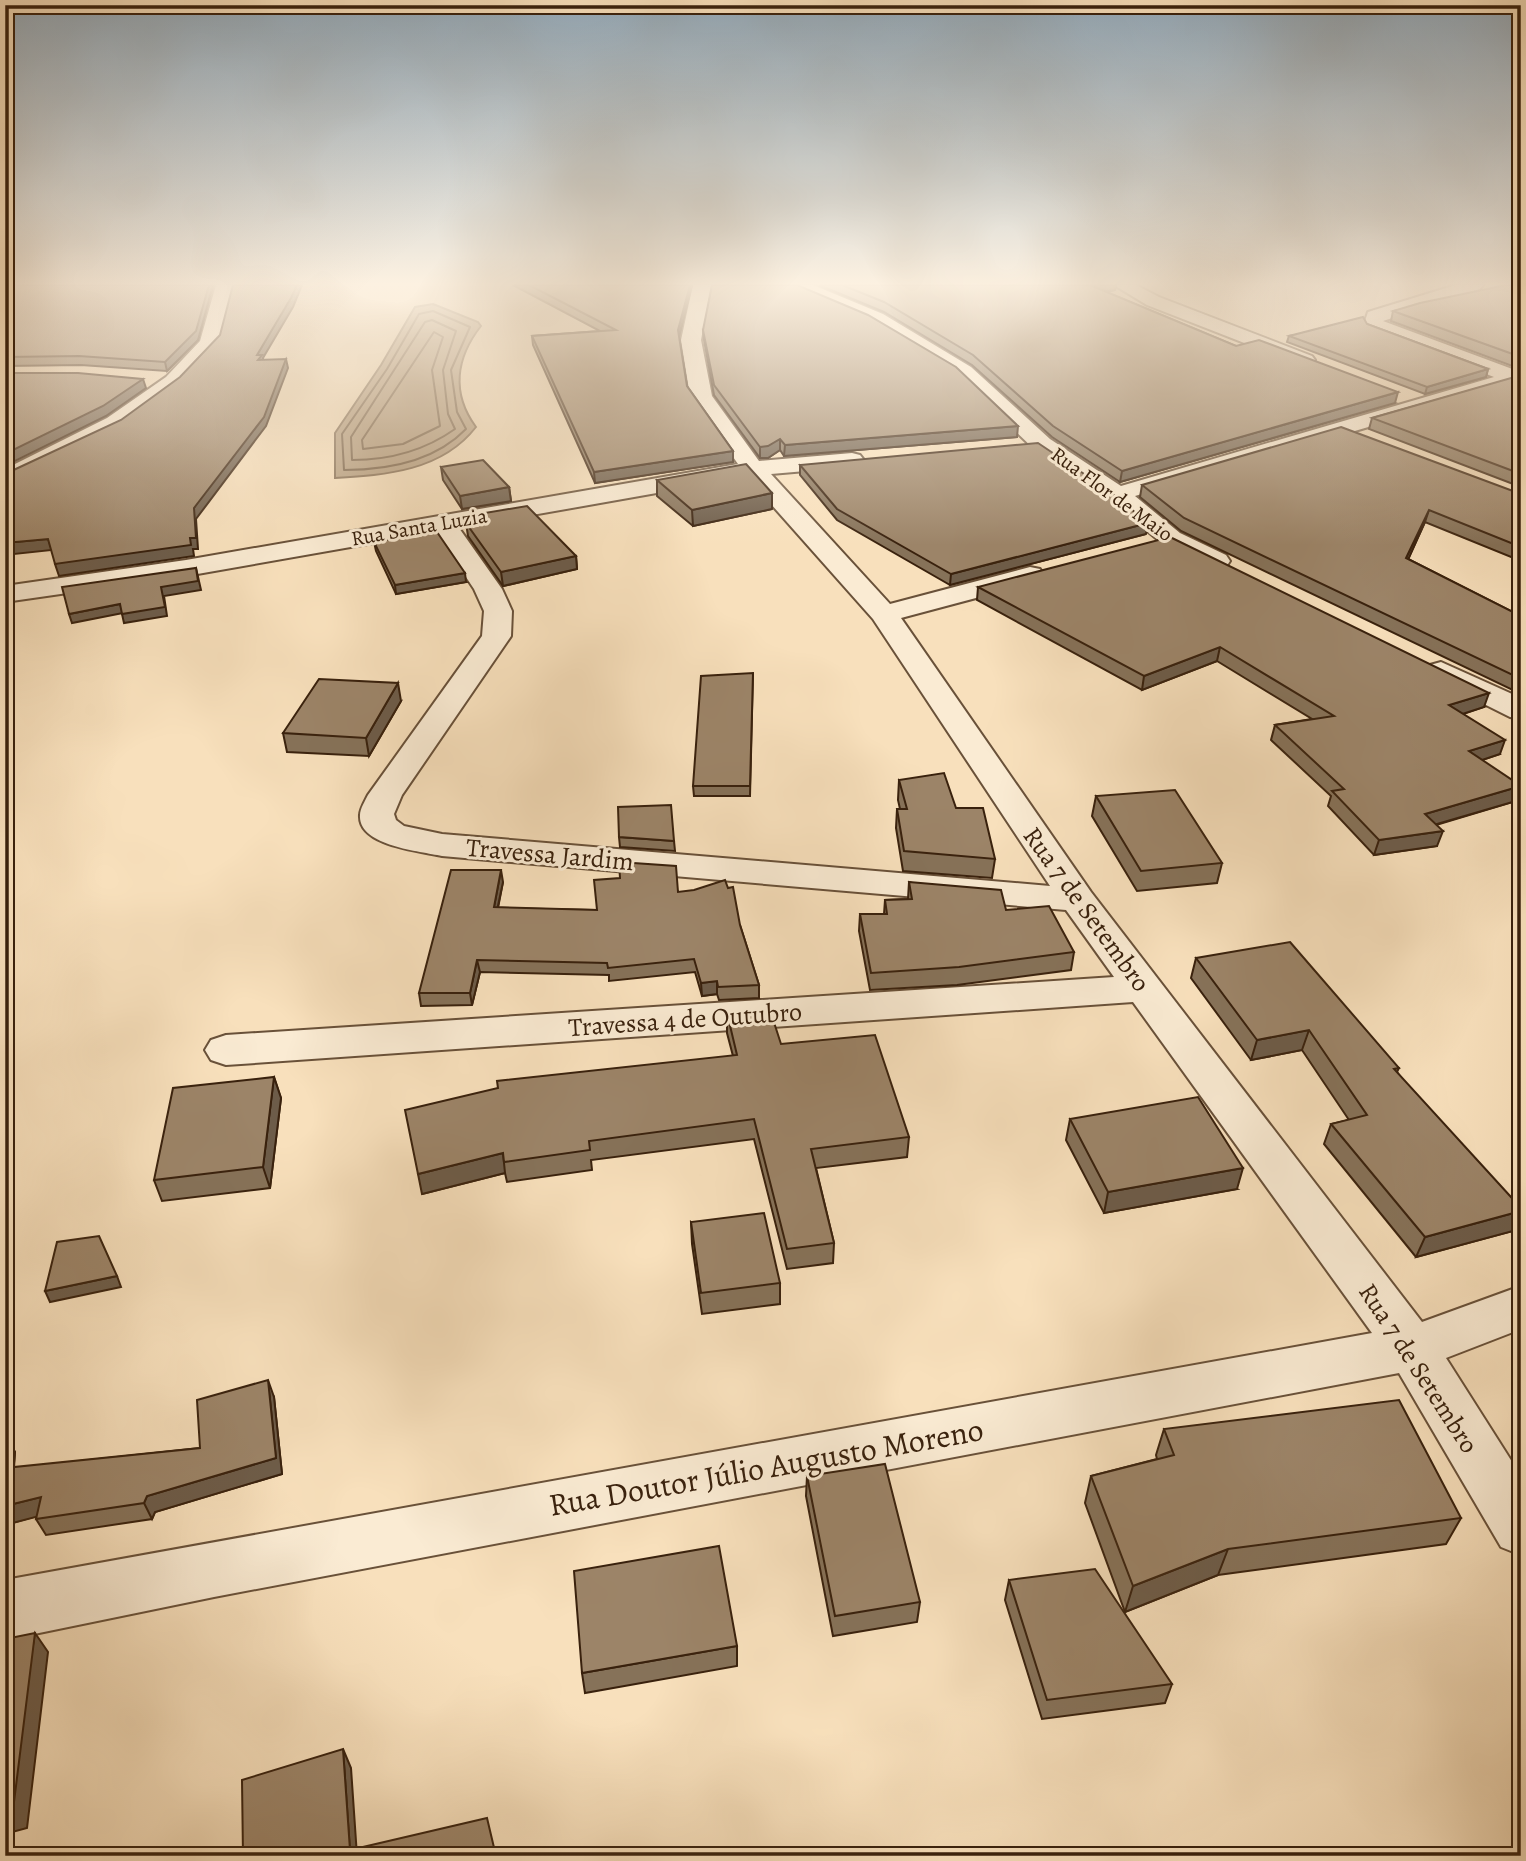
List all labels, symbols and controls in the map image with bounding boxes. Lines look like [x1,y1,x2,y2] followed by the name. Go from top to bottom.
[1045,440,1179,548] street label: Rua Flor de Maio
[349,501,489,553] street label: Rua Santa Luzia
[1015,820,1158,999] street label: Rua 7 de Setembro
[465,830,635,879] street label: Travessa Jardim
[567,994,803,1045] street label: Travessa 4 de Outubro
[1351,1277,1487,1460] street label: Rua 7 de Setembro
[545,1407,987,1527] street label: Rua Doutor Júlio Augusto Moreno

